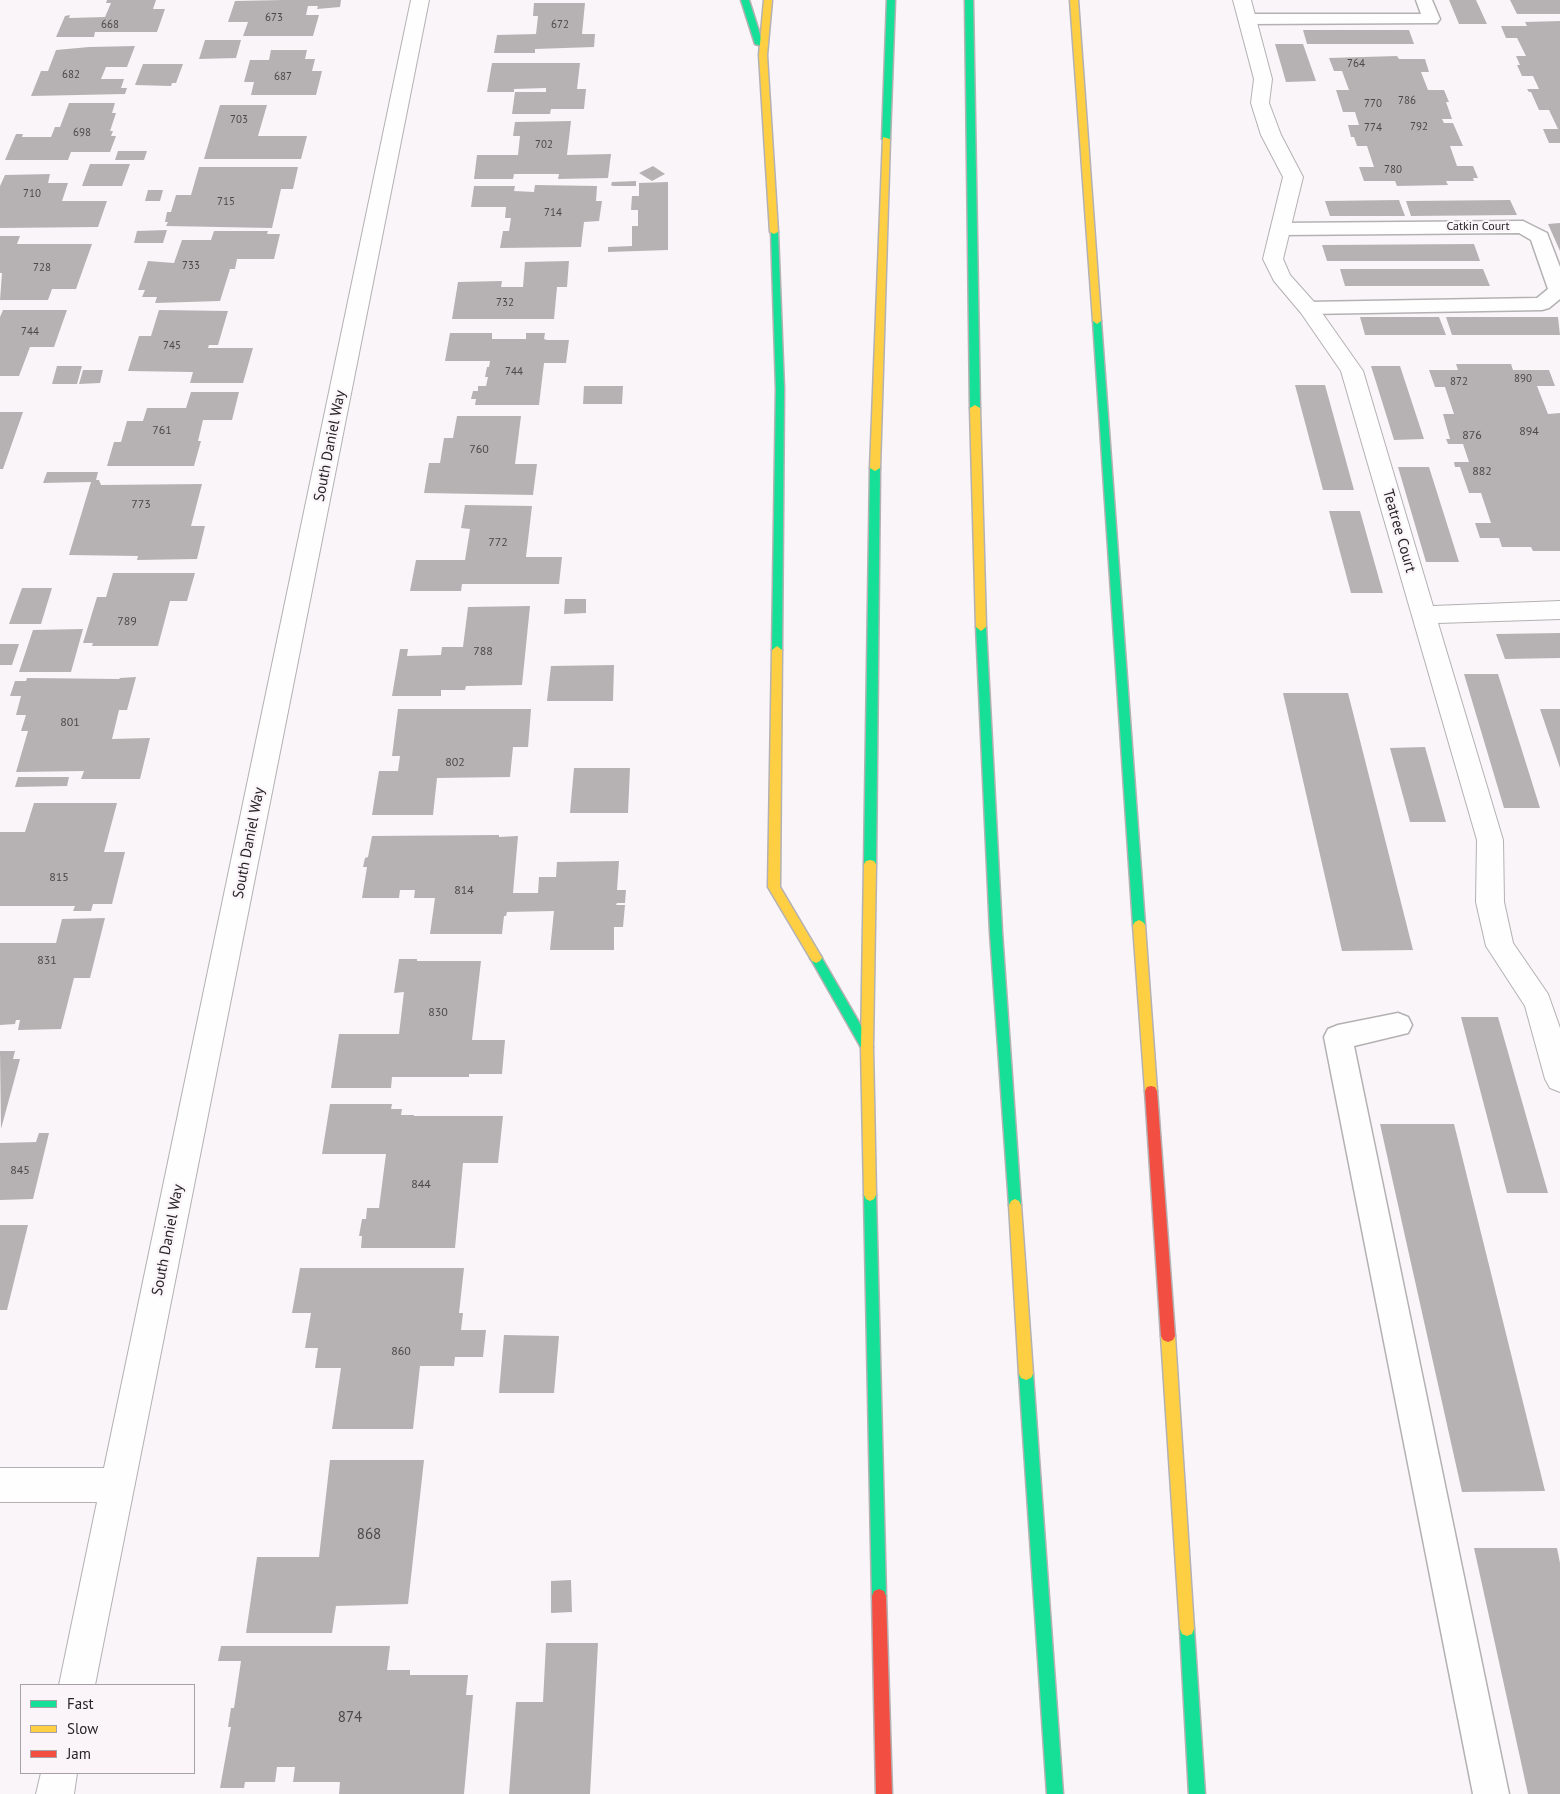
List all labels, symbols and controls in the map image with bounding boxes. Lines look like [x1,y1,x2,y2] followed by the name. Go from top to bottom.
[265,11,283,25] house number: 673
[101,18,119,32] house number: 668
[551,18,569,32] house number: 672
[1347,57,1365,71] house number: 764
[62,68,80,82] house number: 682
[274,70,292,84] house number: 687
[1398,94,1416,108] house number: 786
[1364,97,1382,111] house number: 770
[230,113,248,127] house number: 703
[1410,120,1428,134] house number: 792
[1364,121,1382,135] house number: 774
[73,126,91,140] house number: 698
[535,138,553,152] house number: 702
[1384,163,1402,177] house number: 780
[23,187,41,201] house number: 710
[217,195,235,209] house number: 715
[544,206,562,220] house number: 714
[1446,220,1510,234] street label: Catkin Court
[182,259,200,273] house number: 733
[33,261,51,275] house number: 728
[496,296,514,310] house number: 732
[21,325,39,339] house number: 744
[163,339,181,353] house number: 745
[505,365,523,379] house number: 744
[1514,372,1532,386] house number: 890
[1450,375,1468,389] house number: 872
[310,389,350,503] street label: South Daniel Way
[152,424,172,438] house number: 761
[1519,425,1539,439] house number: 894
[1462,429,1482,443] house number: 876
[469,443,489,457] house number: 760
[1472,465,1492,479] house number: 882
[1379,487,1419,575] street label: Teatree Court
[131,498,151,512] house number: 773
[488,536,508,550] house number: 772
[117,615,137,629] house number: 789
[473,645,493,659] house number: 788
[60,716,80,730] house number: 801
[445,756,465,770] house number: 802
[229,786,269,900] street label: South Daniel Way
[49,871,69,885] house number: 815
[454,884,474,898] house number: 814
[37,954,57,968] house number: 831
[428,1006,448,1020] house number: 830
[10,1164,30,1178] house number: 845
[411,1178,431,1192] house number: 844
[148,1183,188,1297] street label: South Daniel Way
[391,1345,411,1359] house number: 860
[357,1526,381,1544] house number: 868
[20,1684,195,1774] legend
[67,1694,94,1713] text: Fast
[338,1709,362,1727] house number: 874
[67,1719,98,1738] text: Slow
[67,1744,91,1763] text: Jam

